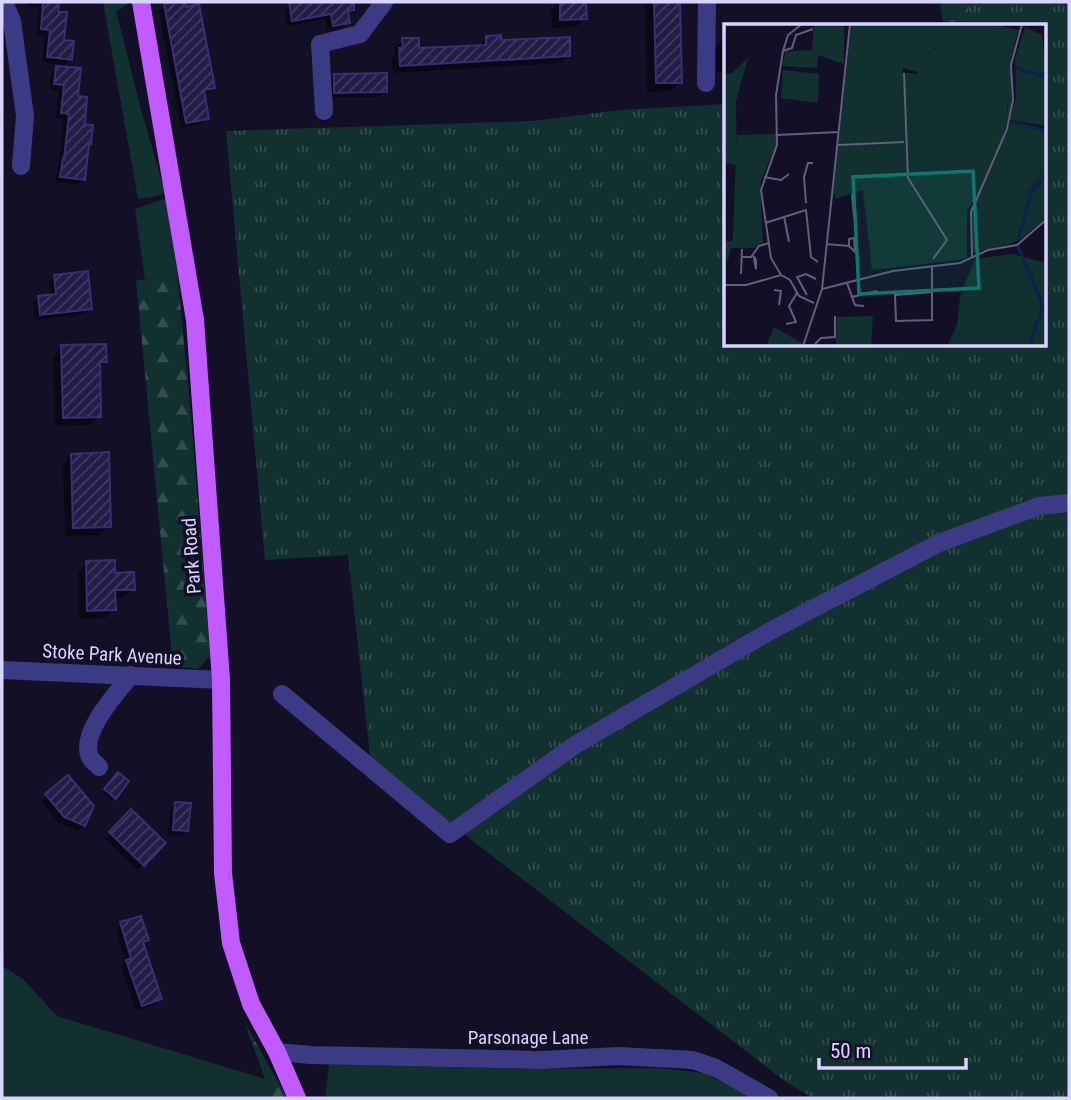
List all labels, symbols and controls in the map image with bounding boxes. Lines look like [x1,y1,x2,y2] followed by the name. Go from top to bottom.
[724,24,1046,346] inset map
[177,517,206,595] street label: Park Road
[42,639,182,670] street label: Stoke Park Avenue
[468,1026,588,1049] street label: Parsonage Lane
[819,1026,966,1070] scale bar
[830,1039,871,1063] text: 50 m

